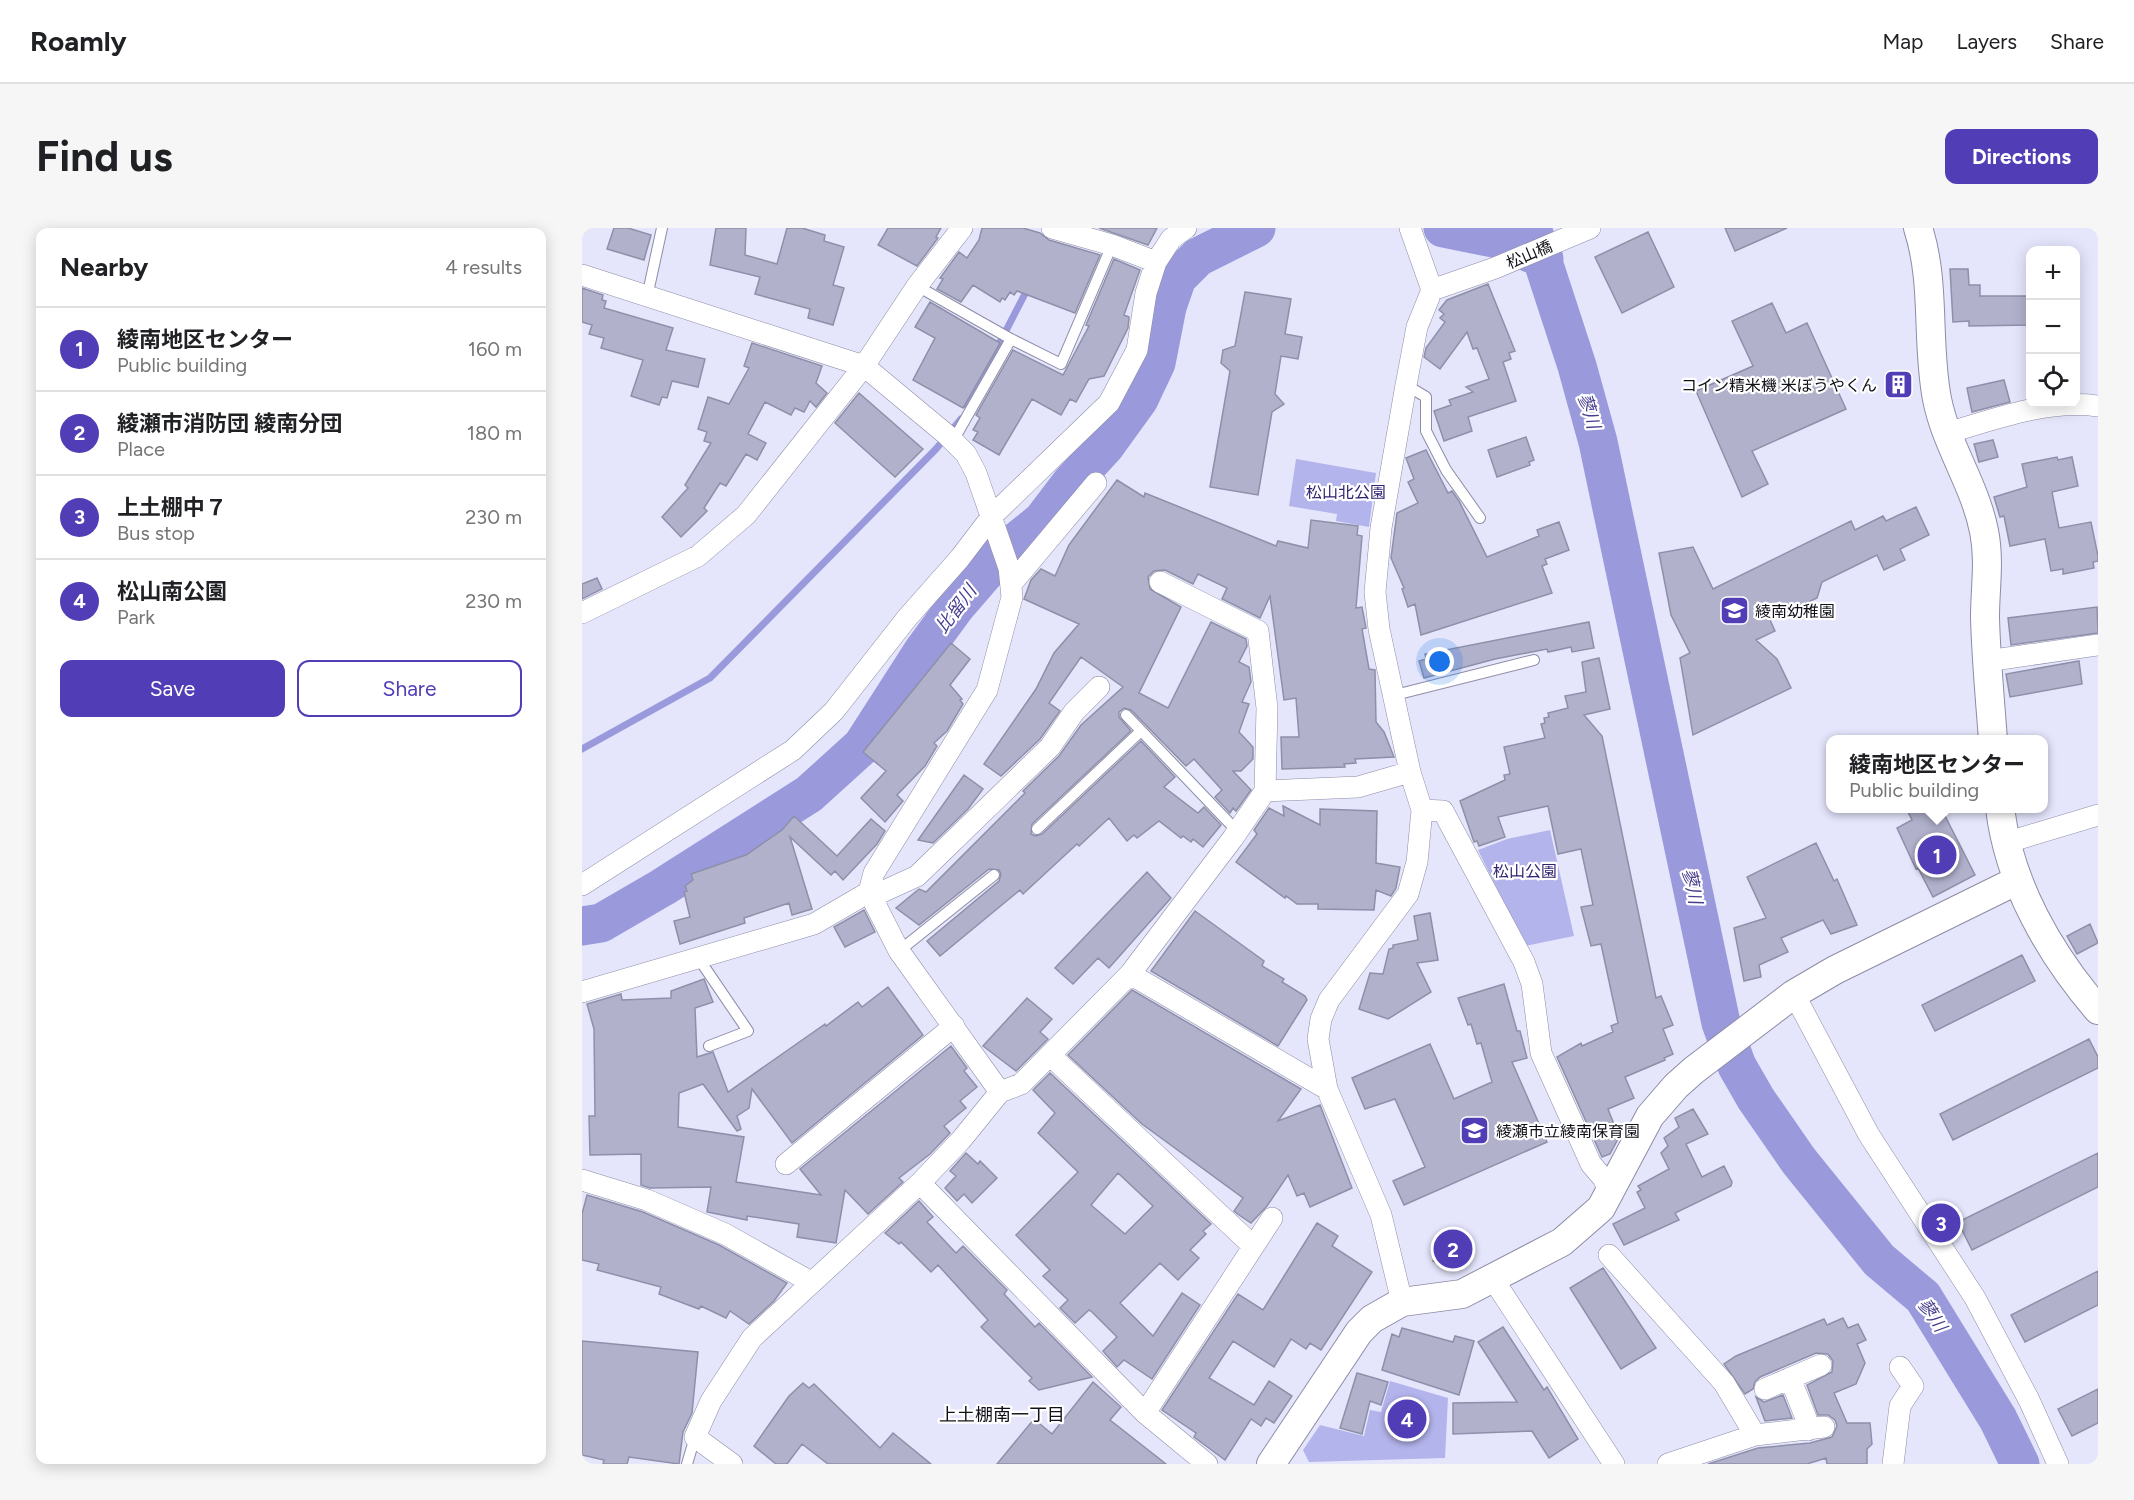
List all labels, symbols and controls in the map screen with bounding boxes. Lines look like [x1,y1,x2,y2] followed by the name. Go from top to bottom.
[30,24,127,58] text: Roamly
[1883,29,1923,54] text: Map
[1956,29,2017,54] text: Layers
[2050,29,2104,54] text: Share
[1945,129,2098,184] button: Directions
[36,131,173,182] text: Find us
[1503,236,1555,273] street label: 松山橋
[2026,246,2080,408] map controls
[2026,246,2080,300] button: +
[60,251,148,283] text: Nearby
[445,255,522,279] text: 4 results
[2026,300,2080,354] button: −
[117,326,293,353] text: 綾南地区センター
[75,337,84,361] text: 1
[468,337,522,361] text: 160 m
[117,353,247,377] text: Public building
[2026,354,2080,408] button: locate
[1882,369,1914,401] building icon: コイン精米機 米ぼうやくん
[1681,376,1877,395] place label: コイン精米機 米ぼうやくん
[1573,391,1605,433] water label: 蓼川
[117,410,342,437] text: 綾瀬市消防団 綾南分団
[74,421,85,445] text: 2
[467,421,522,445] text: 180 m
[117,437,165,461] text: Place
[1306,483,1386,502] park label: 松山北公園
[117,494,227,521] text: 上土棚中７
[74,505,85,529] text: 3
[465,505,522,529] text: 230 m
[117,521,195,545] text: Bus stop
[117,578,227,605] text: 松山南公園
[931,579,982,637] water label: 比留川
[73,589,86,613] text: 4
[465,589,522,613] text: 230 m
[1718,595,1750,627] school or university icon: 綾南幼稚園
[1755,602,1835,621] place label: 綾南幼稚園
[117,605,155,629] text: Park
[1425,647,1454,676] your location
[60,660,285,717] button: Save
[297,660,522,717] button: Share
[1826,735,2048,813] popup
[1849,751,2025,778] text: 綾南地区センター
[1849,778,1979,802] text: Public building
[1918,832,1956,878] pin: 1
[1493,862,1557,881] park label: 松山公園
[1677,866,1707,908] water label: 蓼川
[1459,1115,1491,1147] school or university icon: 綾瀬市立綾南保育園
[1496,1122,1640,1141] place label: 綾瀬市立綾南保育園
[1922,1200,1960,1246] pin: 3
[1434,1226,1472,1272] pin: 2
[1913,1294,1952,1338] water label: 蓼川
[1388,1396,1426,1442] pin: 4
[939,1404,1065,1426] district label: 上土棚南一丁目

